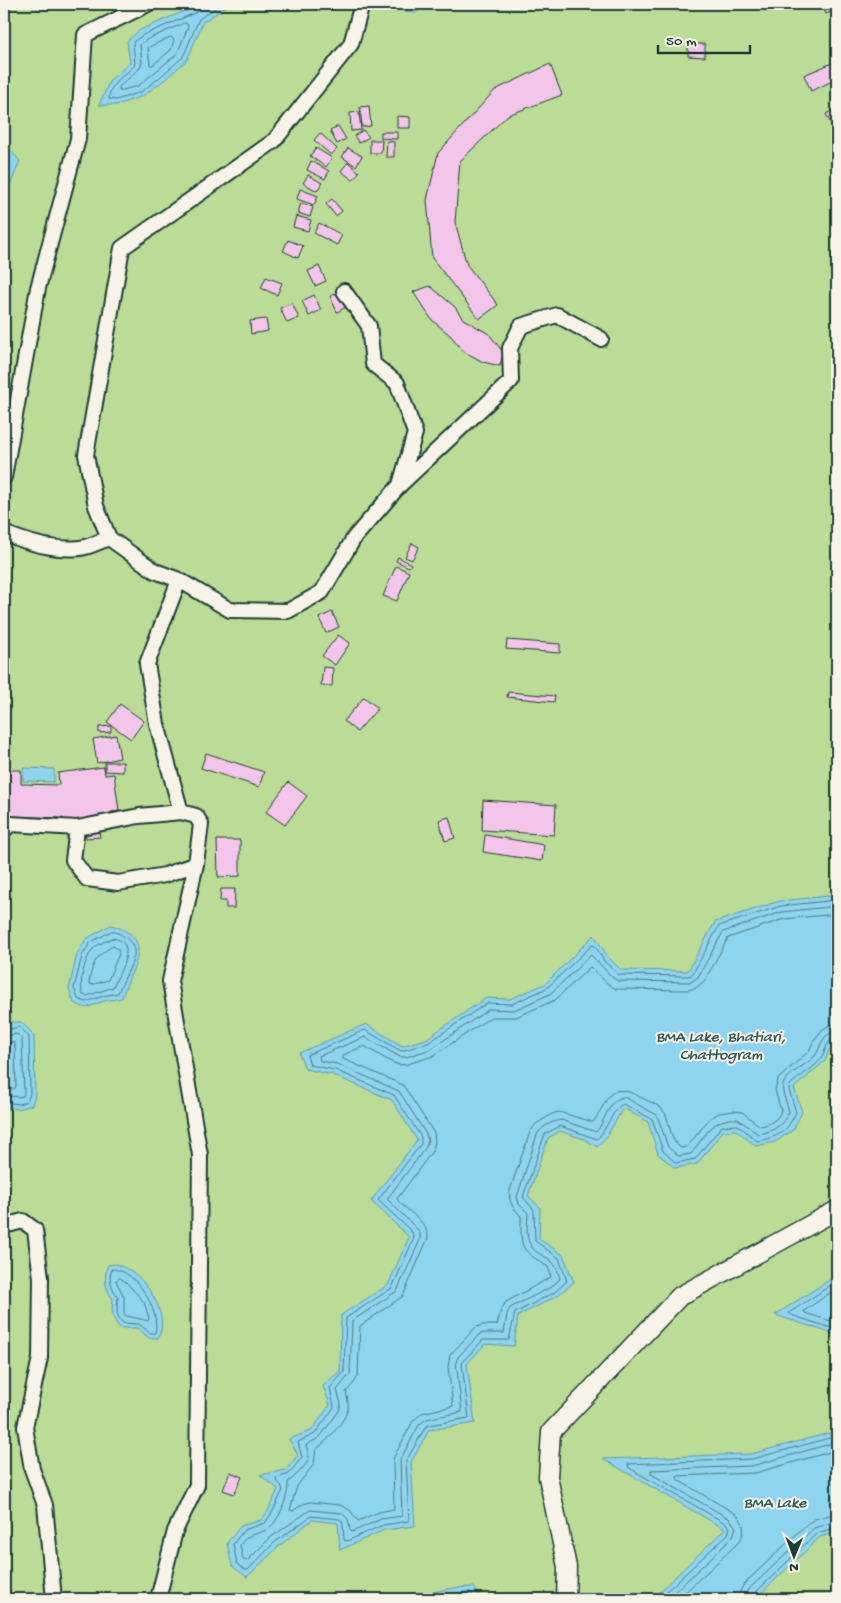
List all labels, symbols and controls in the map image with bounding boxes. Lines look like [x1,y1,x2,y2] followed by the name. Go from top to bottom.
[658,22,751,54] scale bar
[666,33,697,51] text: 50 m
[656,1029,786,1066] water label: BMA Lake, Bhatiari, Chattogram
[744,1495,807,1514] water label: BMA Lake
[768,1530,818,1580] north arrow
[789,1558,799,1575] text: N

